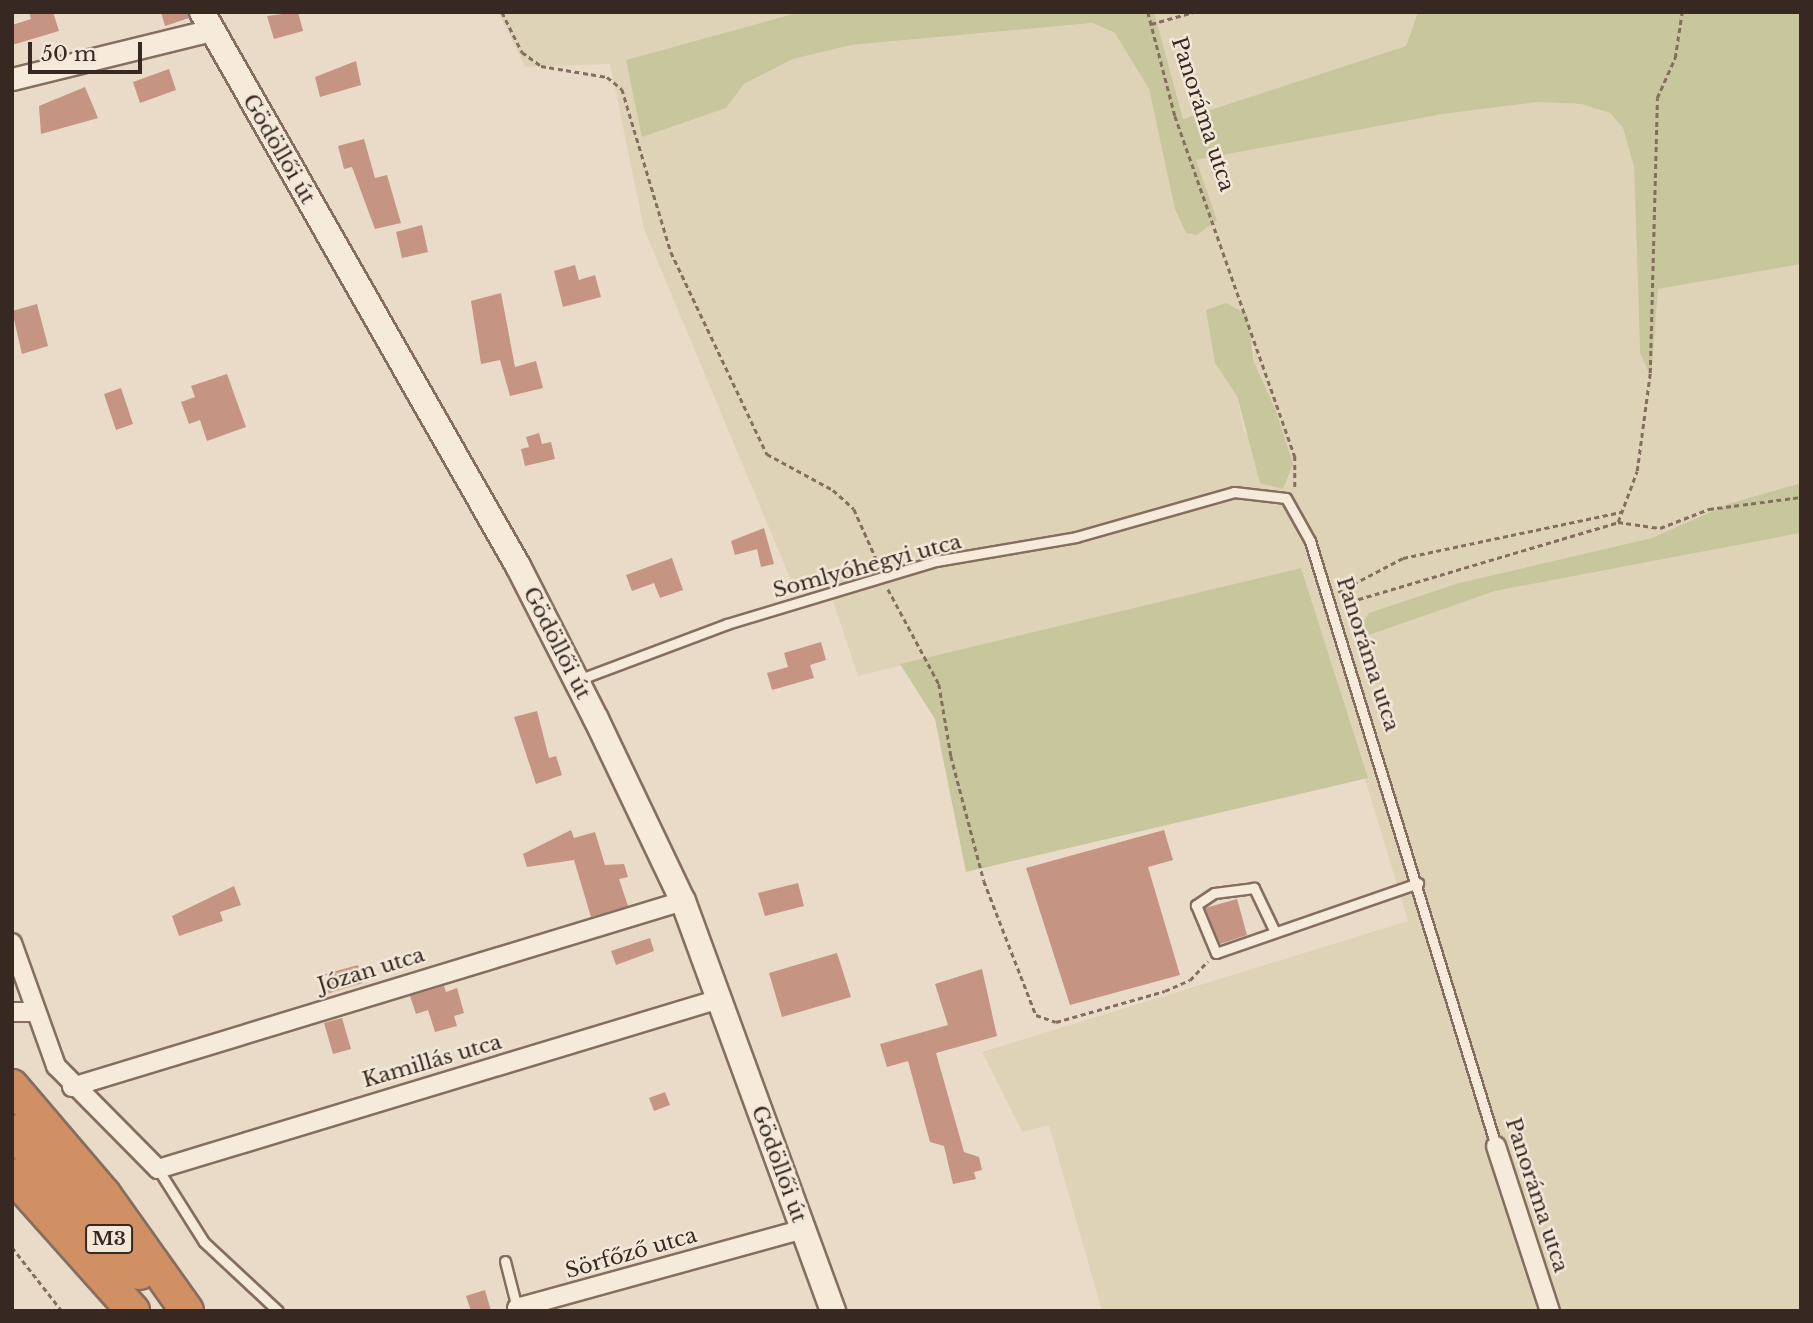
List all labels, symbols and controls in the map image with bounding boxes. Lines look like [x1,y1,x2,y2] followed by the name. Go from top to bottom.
[32,28,145,72] scale bar
[1166,34,1240,194] street label: Panoráma utca
[41,41,96,67] text: 50 m
[237,90,321,208] street label: Gödöllői út
[770,529,964,603] street label: Somlyóhegyi utca
[1331,574,1405,734] street label: Panoráma utca
[518,583,596,703] street label: Gödöllői út
[315,942,427,998] street label: Józan utca
[360,1029,504,1093] street label: Kamillás utca
[746,1102,812,1226] street label: Gödöllői út
[1500,1115,1574,1275] street label: Panoráma utca
[562,1222,700,1284] street label: Sörfőző utca
[84,1224,134,1254] road number: M3

